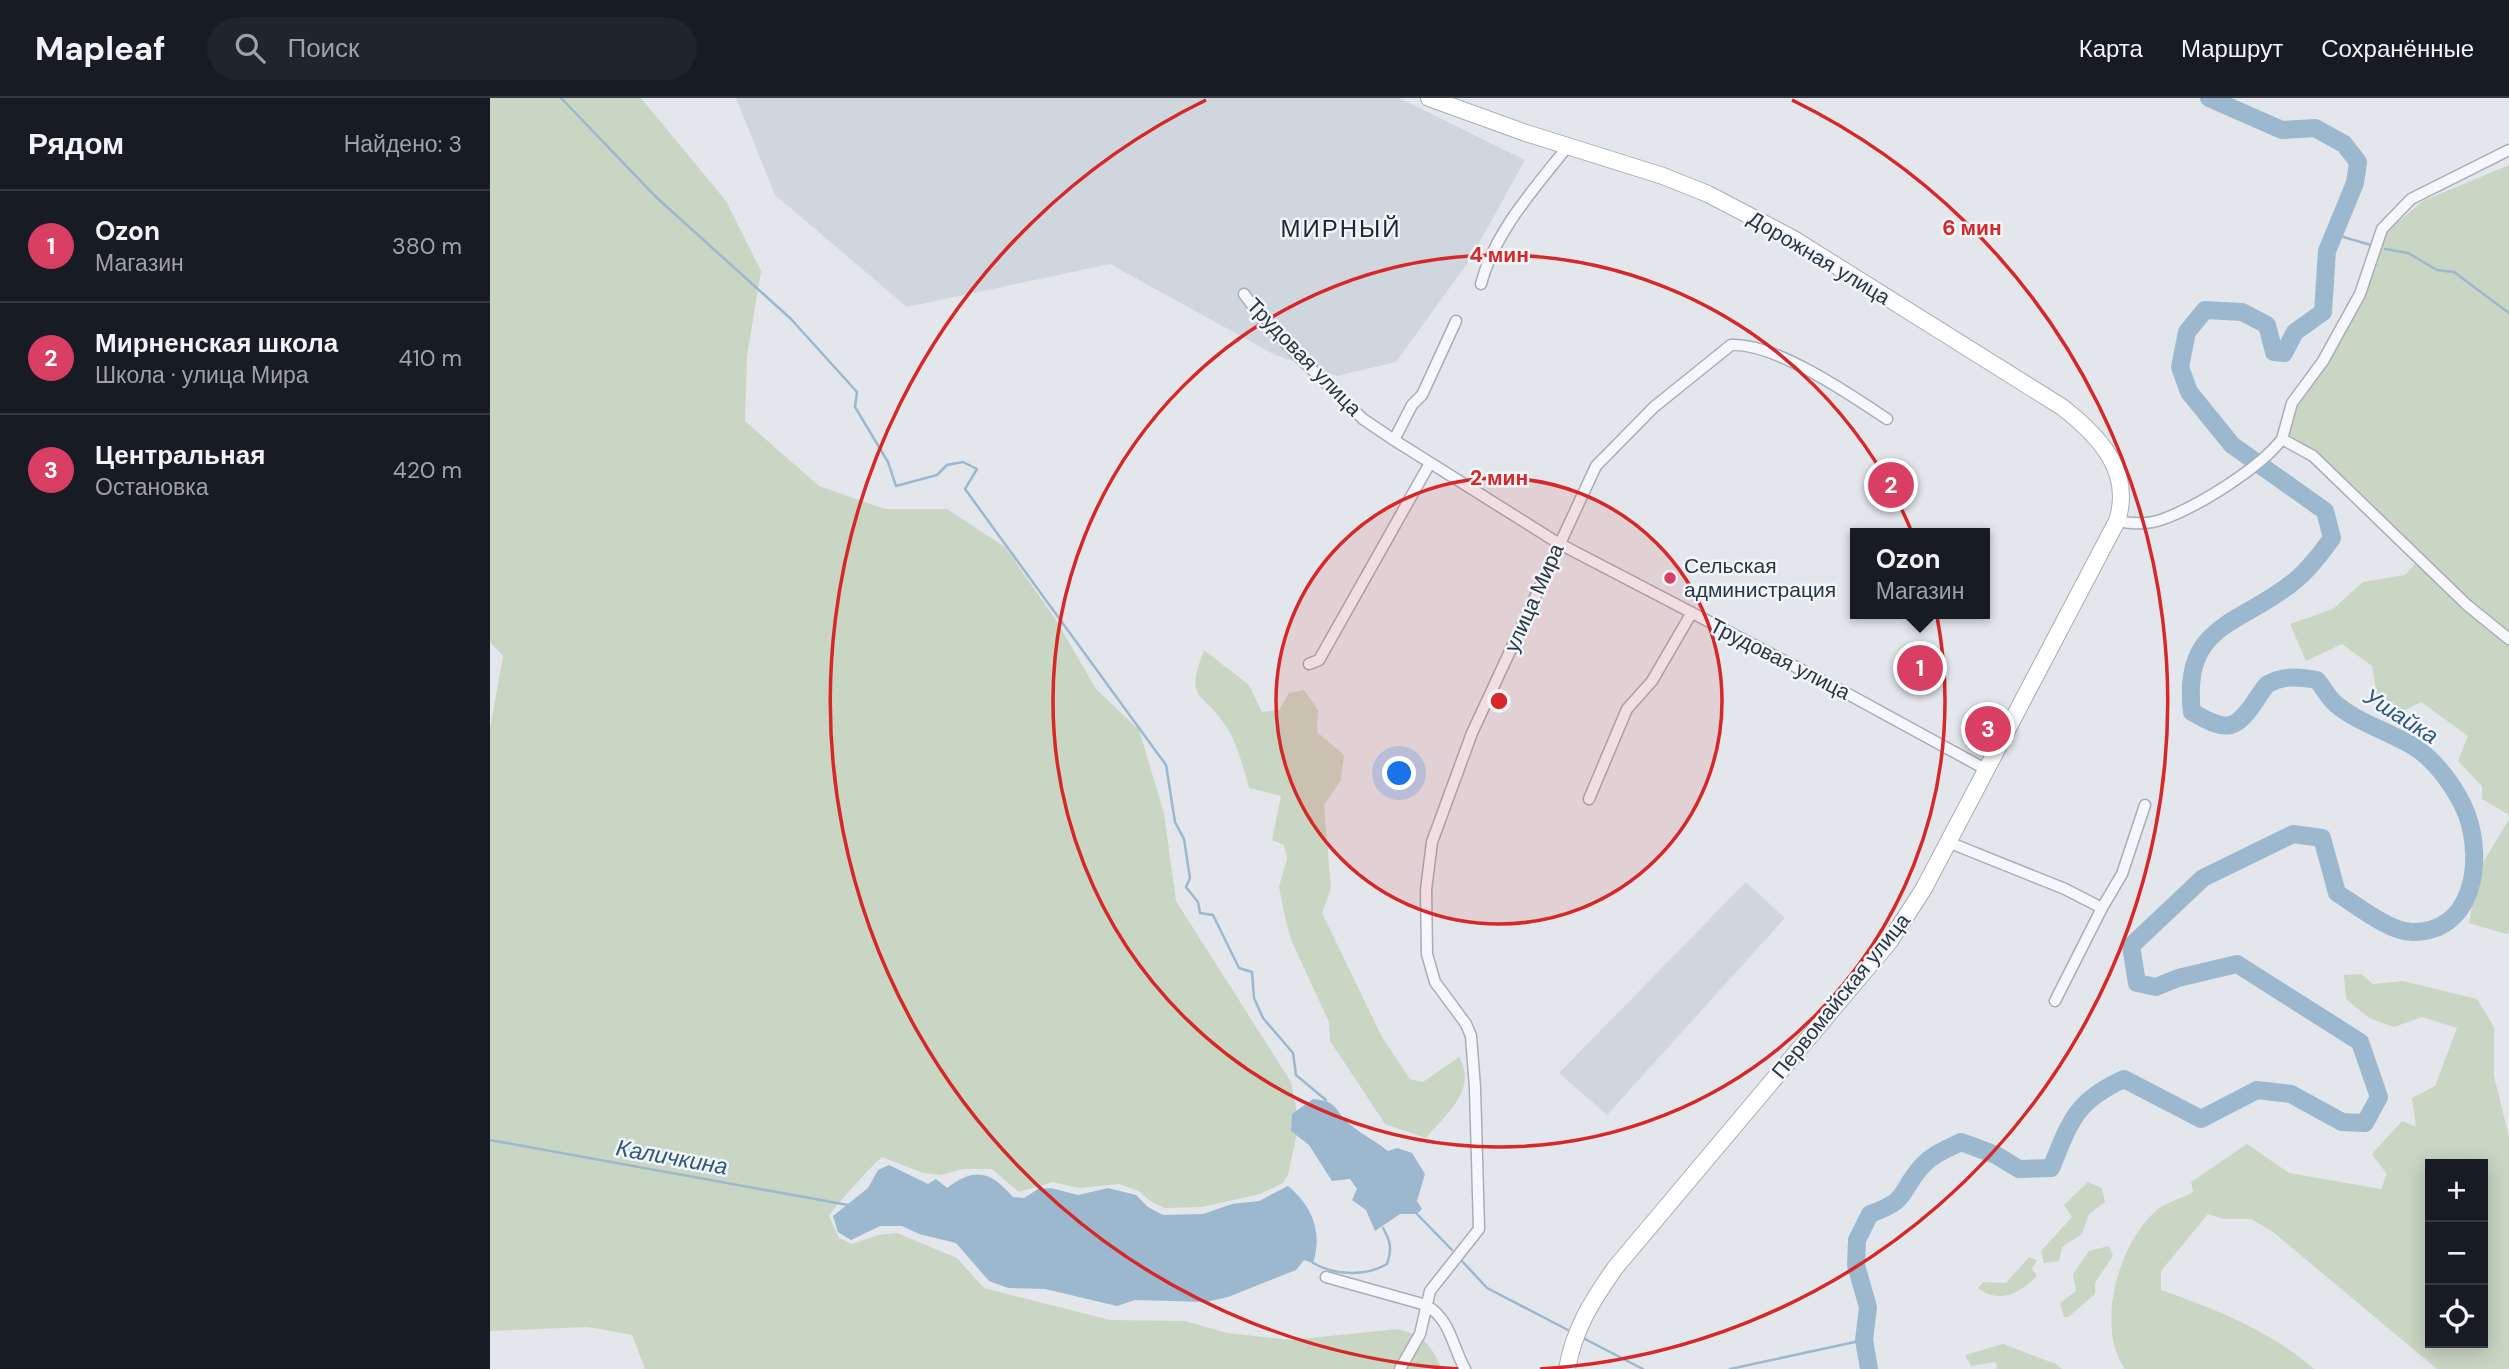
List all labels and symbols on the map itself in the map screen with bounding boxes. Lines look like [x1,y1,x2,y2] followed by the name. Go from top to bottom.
[1743,204,1896,312] street label: Дорожная улица
[1280,213,1402,244] district label: МИРНЫЙ
[1942,214,2002,242] text: 6 мин
[1469,241,1529,269] text: 4 мин
[1240,292,1368,422] street label: Трудовая улица
[1868,459,1914,511] pin: 2
[1470,464,1528,492] text: 2 мин
[1498,539,1570,657] street label: улица Мира
[1684,552,1836,604] place label: Сельская администрация
[1662,570,1678,586] marker: Сельская администрация
[1705,612,1855,707] street label: Трудовая улица
[1897,642,1943,694] pin: 1
[2357,681,2444,751] water label: Ушайка
[1487,689,1511,713] centre of rings
[1965,703,2011,755] pin: 3
[1382,756,1416,790] your location
[1765,907,1917,1085] street label: Первомайская улица
[614,1132,730,1182] water label: Каличкина

